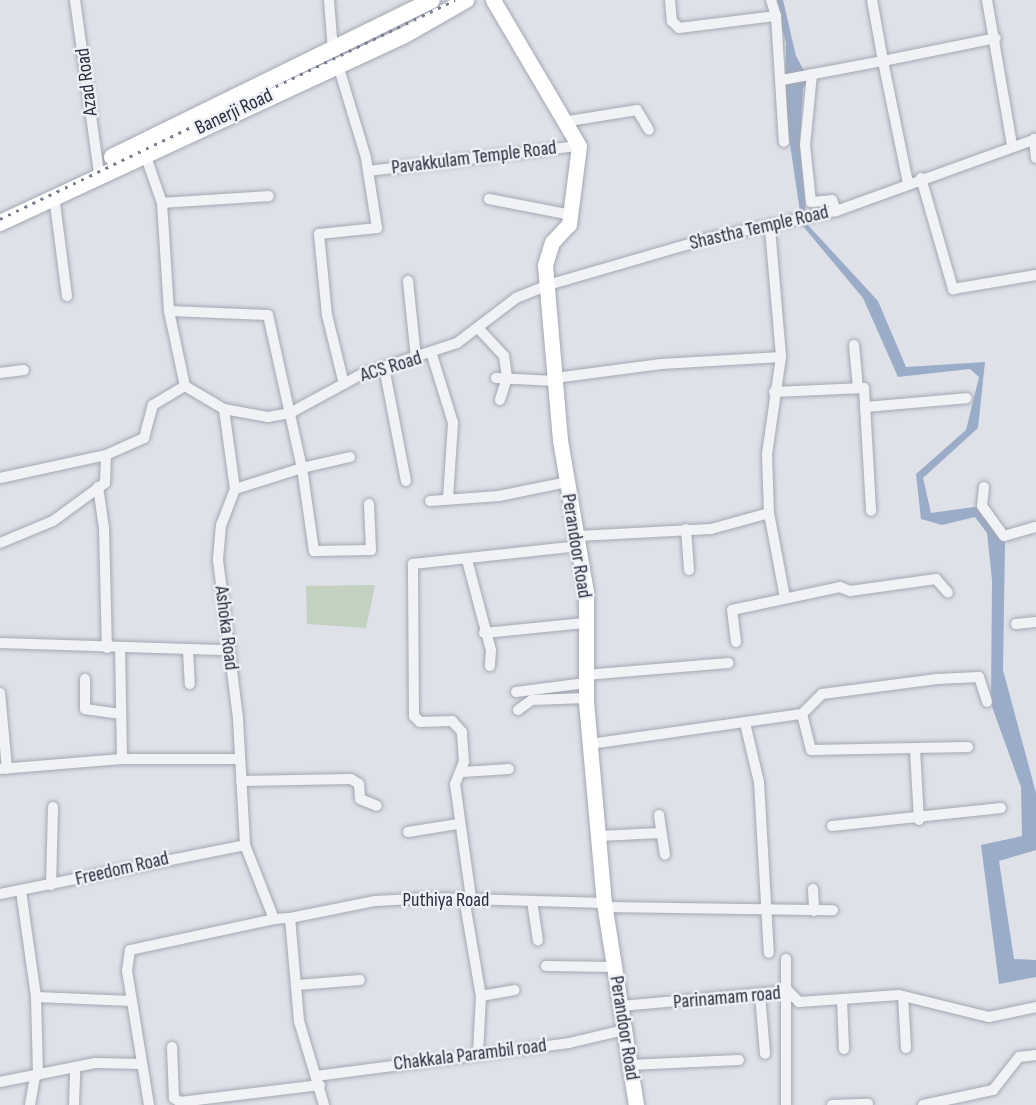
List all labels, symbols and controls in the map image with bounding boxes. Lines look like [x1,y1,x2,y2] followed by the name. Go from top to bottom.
[71,47,103,117] street label: Azad Road
[191,84,277,140] street label: Banerji Road
[390,136,558,180] street label: Pavakkulam Temple Road
[687,200,831,256] street label: Shastha Temple Road
[357,346,425,388] street label: ACS Road
[556,492,596,600] street label: Perandoor Road
[209,585,243,671] street label: Ashoka Road
[73,847,171,891] street label: Freedom Road
[403,888,489,912] street label: Puthiya Road
[604,974,644,1082] street label: Perandoor Road
[672,981,782,1015] street label: Parinamam road
[392,1034,548,1076] street label: Chakkala Parambil road

